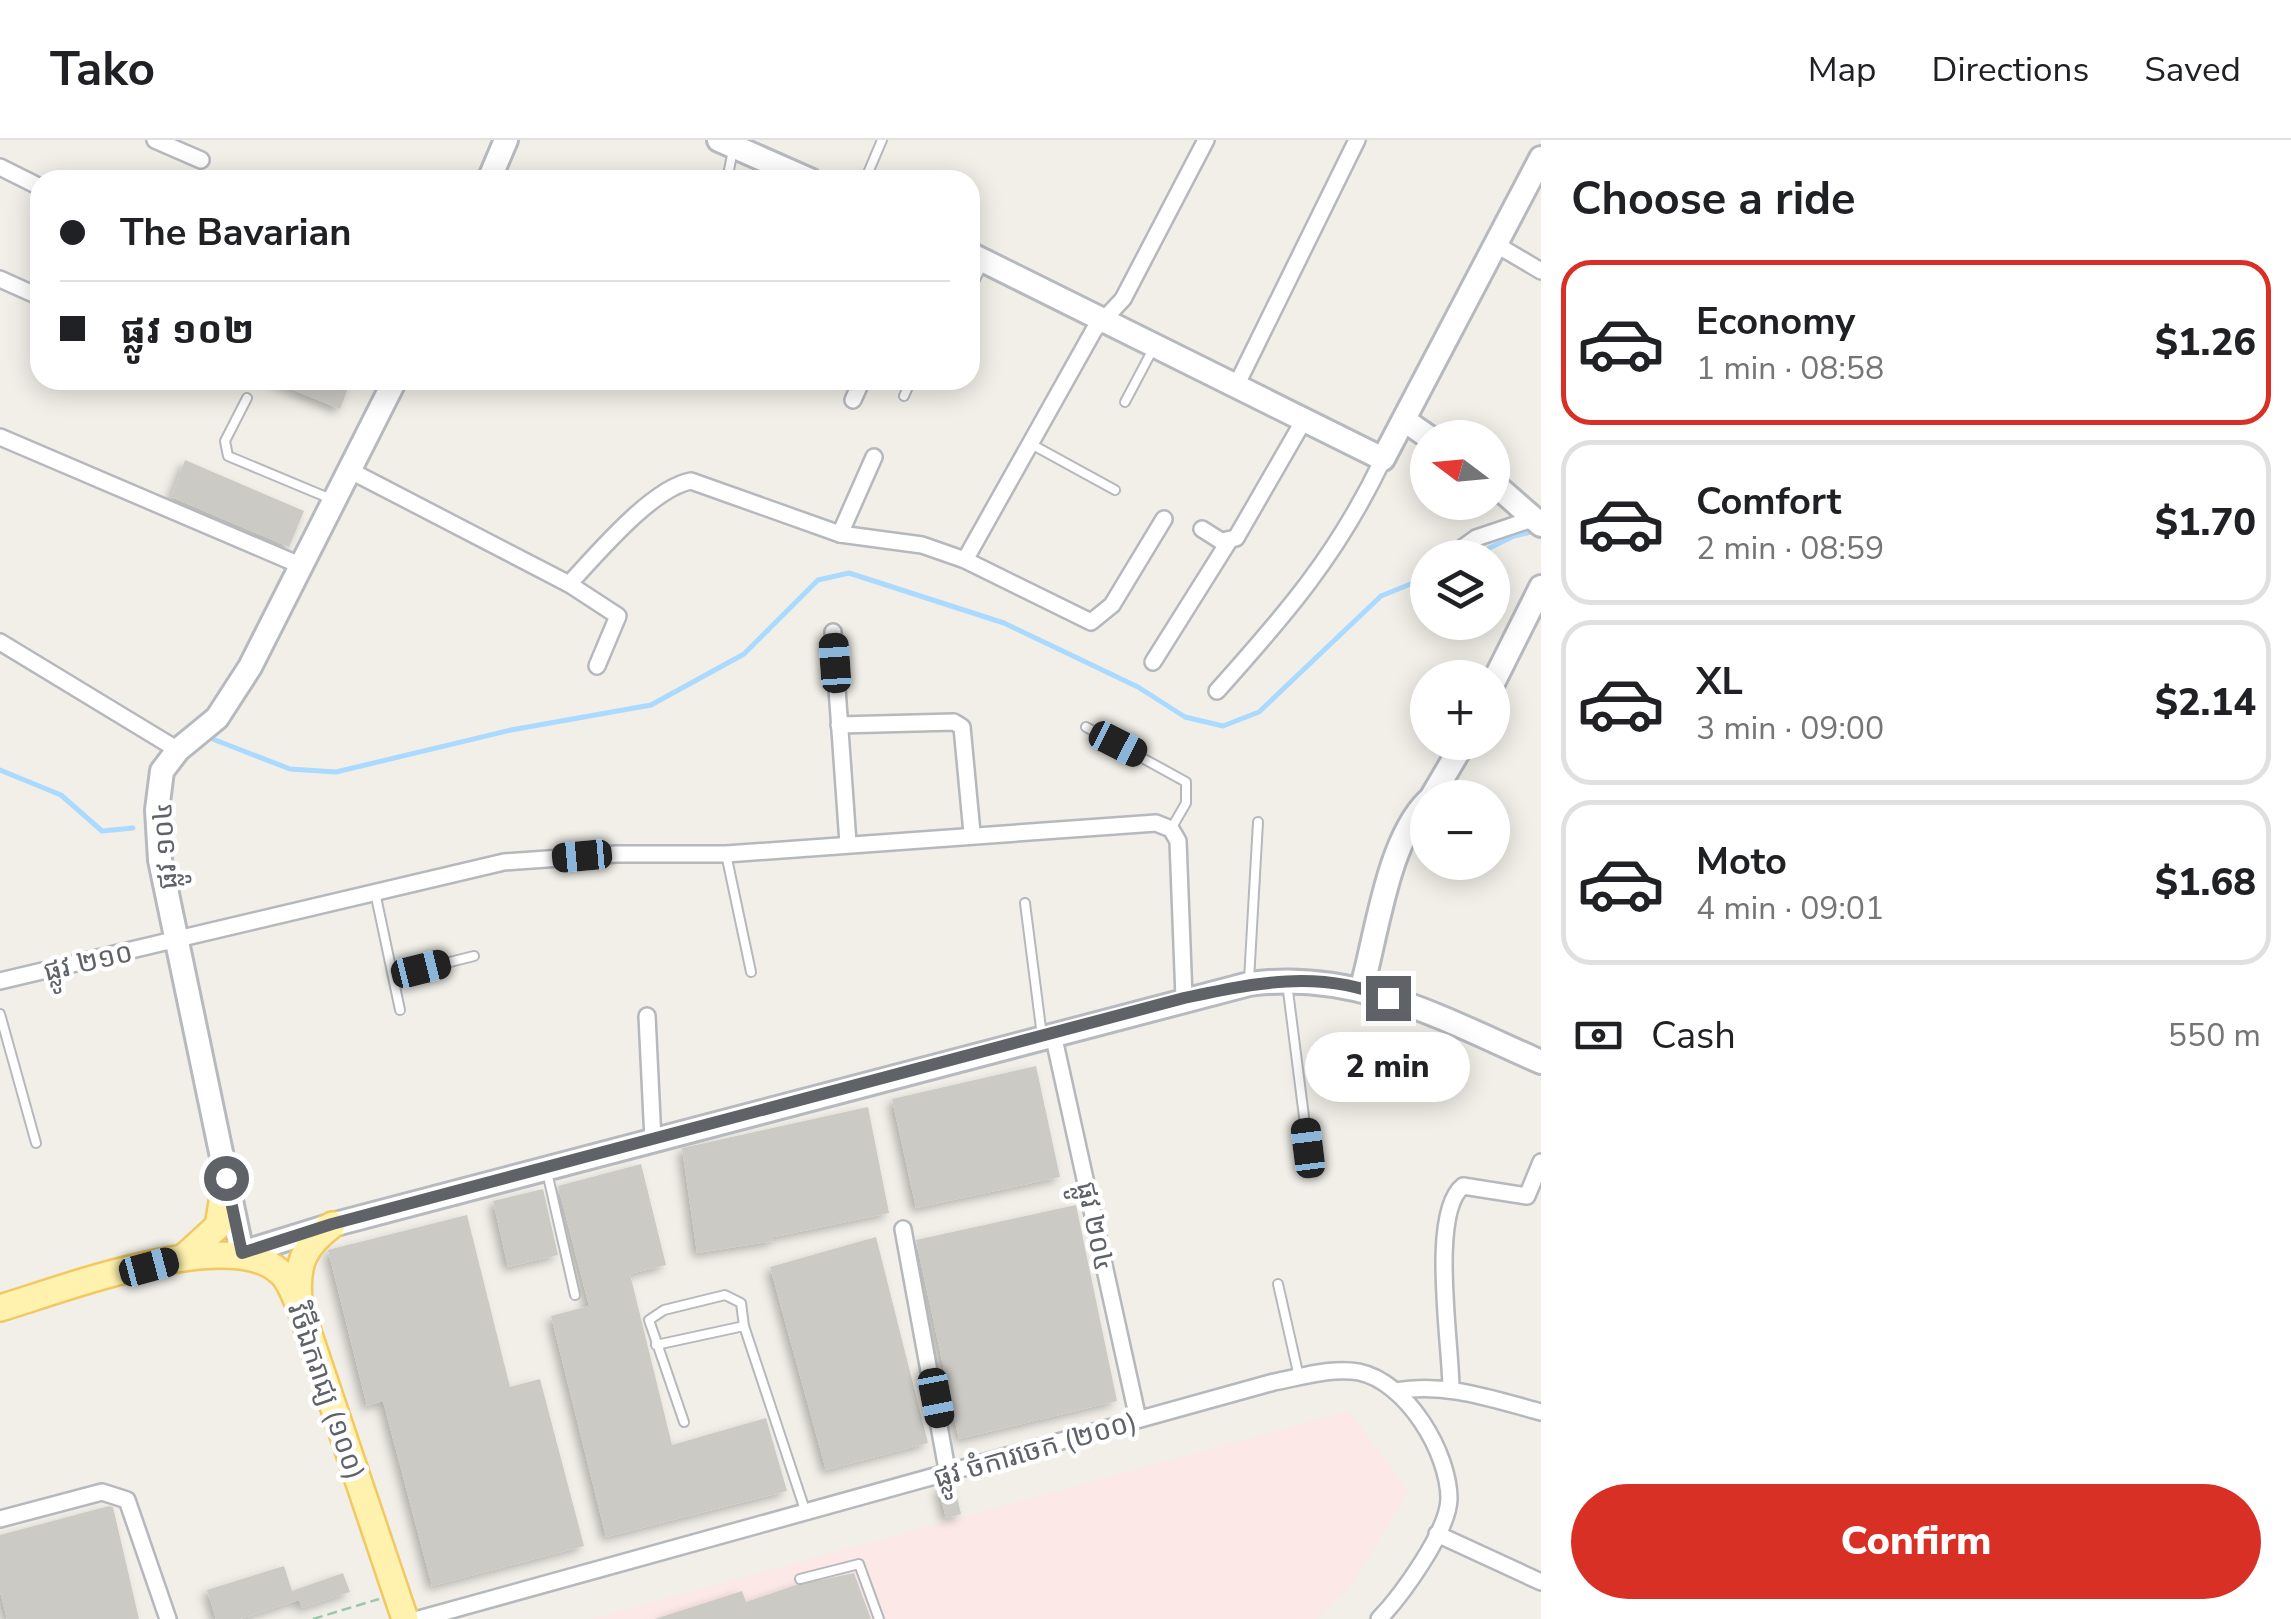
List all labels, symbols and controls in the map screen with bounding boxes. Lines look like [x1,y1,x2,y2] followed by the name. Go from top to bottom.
[50,36,155,102] text: Tako
[1808,46,1877,93] text: Map
[1932,46,2089,93] text: Directions
[2144,46,2241,93] text: Saved
[1571,169,1856,230] text: Choose a ride
[120,207,351,258] text: The Bavarian
[1696,296,1855,347] text: Economy
[1576,298,1666,388] icon: car
[120,305,254,356] text: ផ្លូវ ១០២
[2155,317,2256,368] text: $1.26
[1696,347,1884,390] text: 1 min · 08:58
[1410,420,1510,520] north arrow
[1410,420,1510,880] map controls
[1696,476,1841,527] text: Comfort
[1576,478,1666,568] icon: car
[2155,497,2256,548] text: $1.70
[1696,527,1884,570] text: 2 min · 08:59
[1410,540,1510,640] button: layers
[818,632,852,694] car
[1696,656,1743,707] text: XL
[1576,658,1666,748] icon: car
[1410,660,1510,760] button: +
[2155,677,2256,728] text: $2.14
[1696,707,1884,750] text: 3 min · 09:00
[1084,717,1152,771] car
[1410,780,1510,880] button: −
[143,801,192,891] street label: ផ្លូវ ១០៤
[1696,836,1787,887] text: Moto
[551,838,613,874] car
[1576,838,1666,928] icon: car
[2155,857,2256,908] text: $1.68
[1696,887,1884,930] text: 4 min · 09:01
[40,933,138,996] street label: ផ្លូវ ២១០
[388,947,454,991] car
[1366,976,1411,1021] route end
[1571,1008,1626,1063] icon: cash
[1651,1010,1736,1061] text: Cash
[2168,1014,2261,1057] text: 550 m
[1306,1033,1470,1103] callout: 2 min
[1345,1045,1430,1088] text: 2 min
[1289,1116,1327,1180] car
[204,1156,249,1201] route start
[1062,1178,1123,1276] street label: ផ្លូវ ២០៤
[116,1245,182,1289] car
[278,1298,374,1485] street label: វិថីឯករាជ្យ (១០០)
[916,1366,956,1430] car
[929,1403,1143,1502] street label: ផ្លូវ ចំការចេក (២០០)
[1571,1484,2261,1599] button: Confirm

